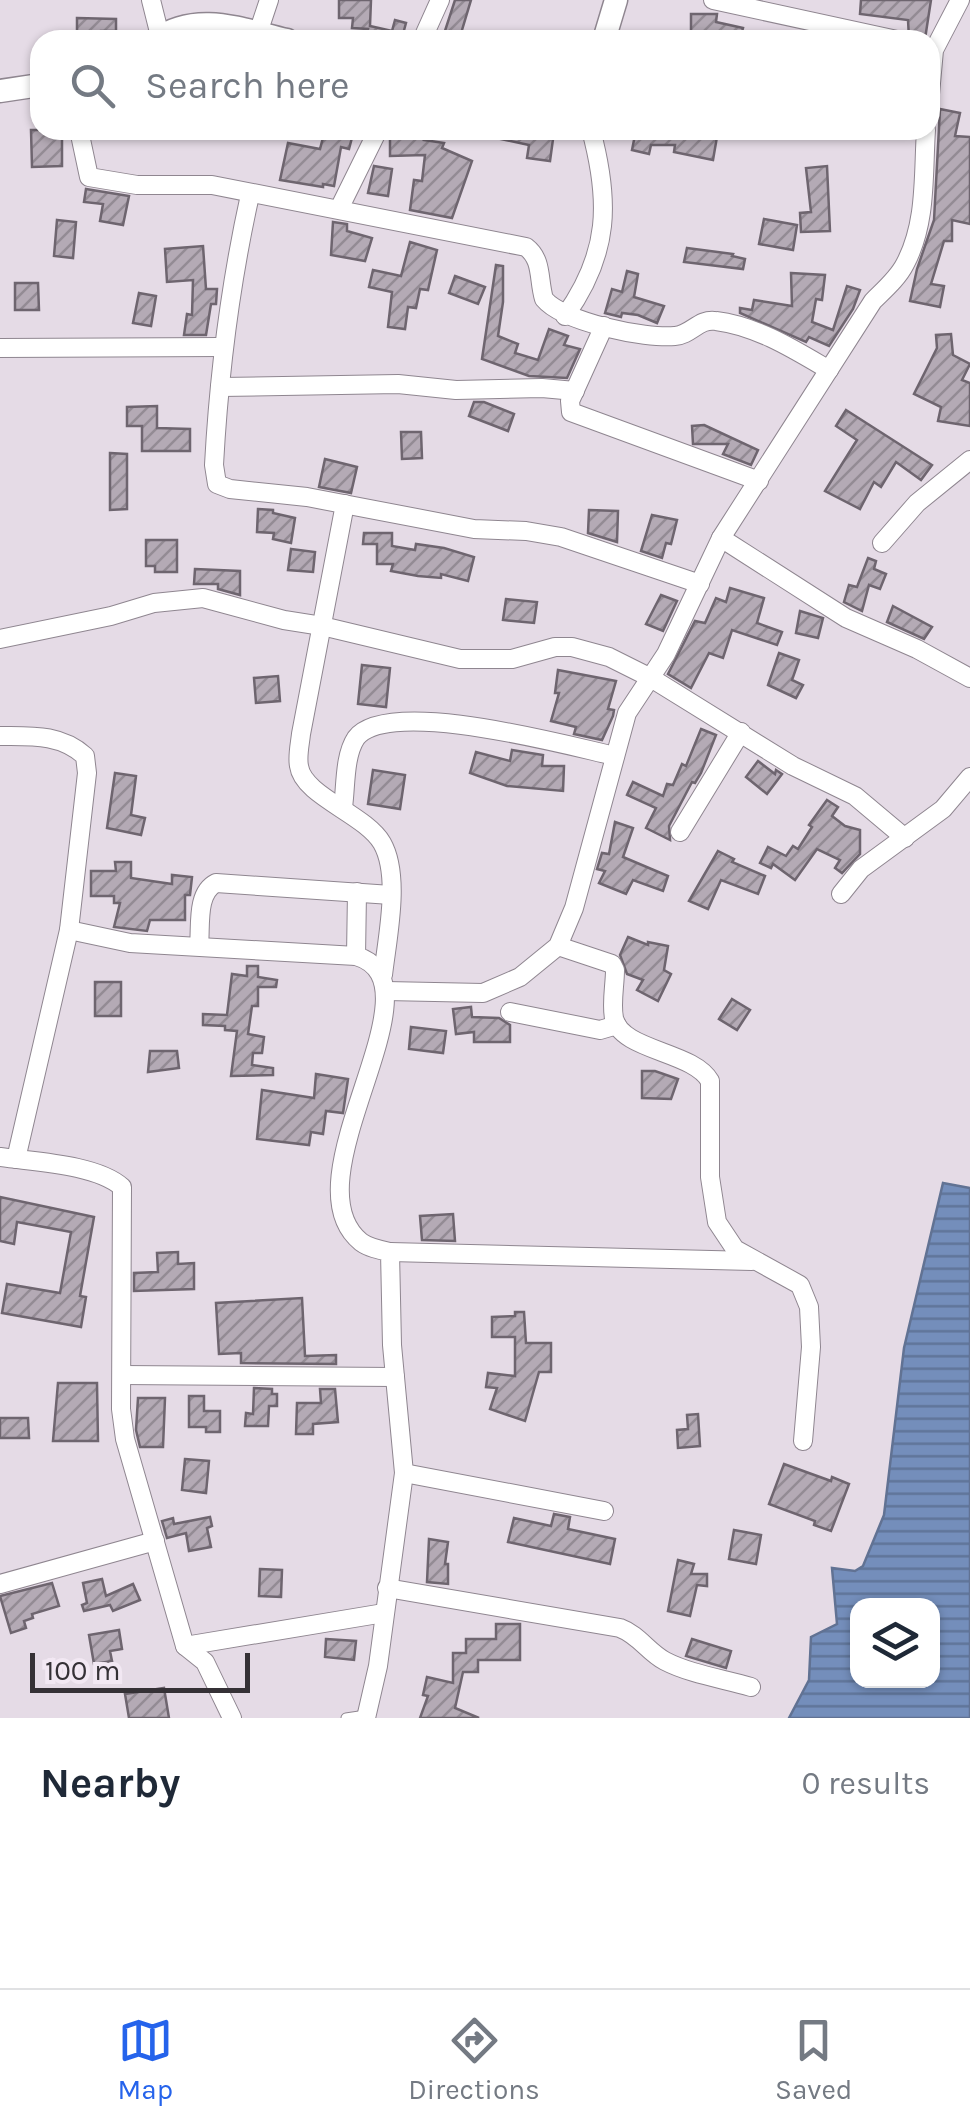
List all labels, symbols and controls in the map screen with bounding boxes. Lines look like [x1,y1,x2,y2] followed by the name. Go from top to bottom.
[30,30,940,140] search box
[65,58,120,113] icon: search
[145,63,349,108] text: Search here
[850,1598,940,1688] map controls
[850,1598,940,1688] button: layers
[30,1648,250,1692] scale bar
[45,1654,120,1687] text: 100 m
[40,1758,180,1808] text: Nearby
[801,1765,930,1802] text: 0 results
[118,2013,173,2106] tab: Map
[408,2013,540,2106] tab: Directions
[775,2013,852,2106] tab: Saved

